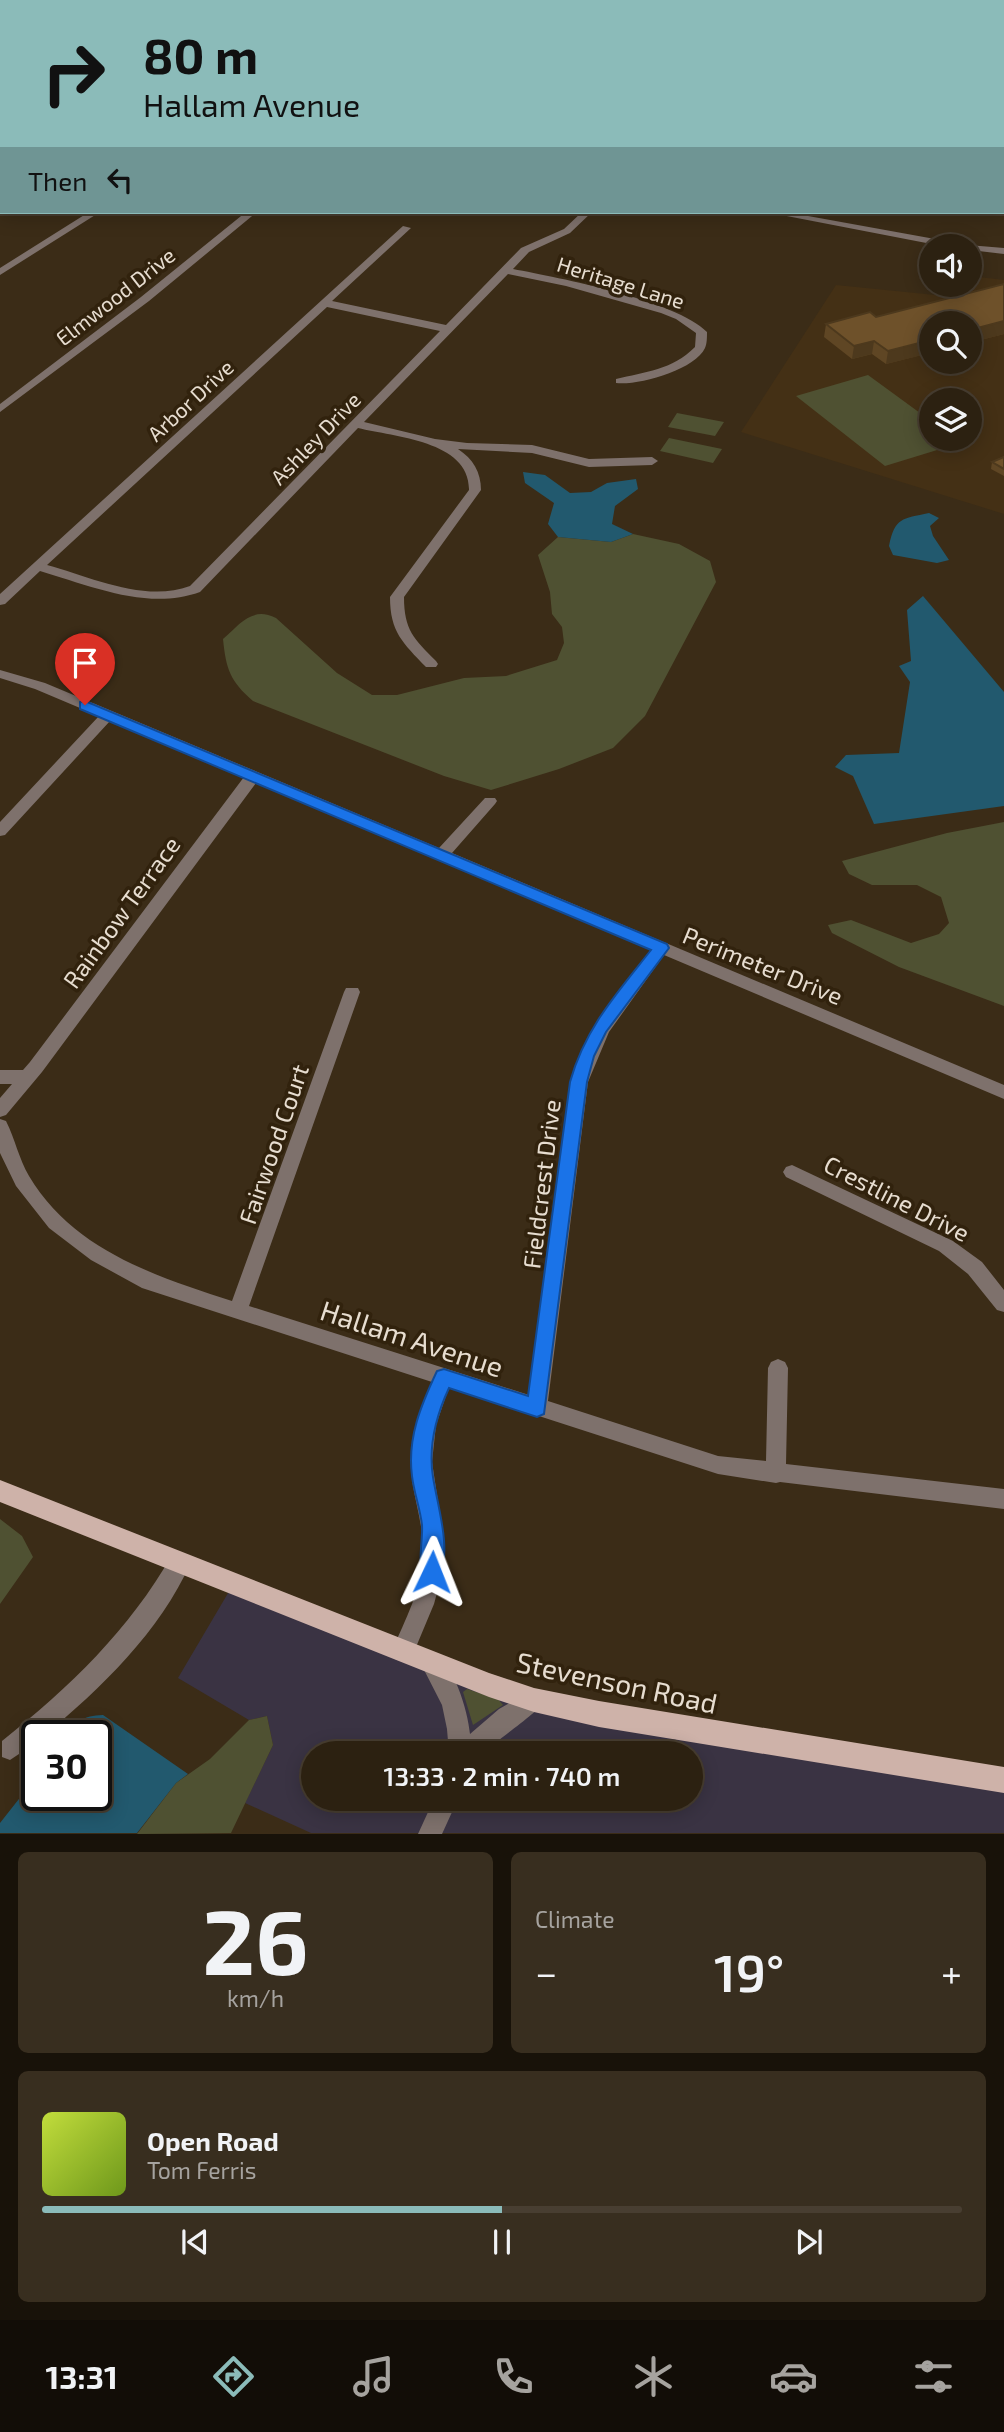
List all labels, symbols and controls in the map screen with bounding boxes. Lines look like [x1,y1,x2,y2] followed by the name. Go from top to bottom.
[143,25,258,84] text: 80 m
[28,28,119,119] icon: right
[143,85,360,123] text: Hallam Avenue
[101,161,139,199] icon: left
[28,165,87,196] text: Then
[919,234,982,451] map controls
[919,234,982,297] button: sound
[51,242,179,350] street label: Elmwood Drive
[554,251,688,313] street label: Heritage Lane
[919,311,982,374] button: search
[142,354,238,446] street label: Arbor Drive
[265,387,365,489] street label: Ashley Drive
[919,388,982,451] button: layers
[55,633,115,705] pin
[66,644,104,682] icon: arrive
[56,831,186,993] street label: Rainbow Terrace
[679,920,847,1010] street label: Perimeter Drive
[232,1060,314,1228] street label: Fairwood Court
[516,1098,566,1270] street label: Fieldcrest Drive
[819,1149,975,1247] street label: Crestline Drive
[316,1292,508,1384] street label: Hallam Avenue
[395,1535,469,1609] position arrow
[514,1644,720,1720] street label: Stevenson Road
[21,1720,112,1811] speed limit sign: 30
[384,1760,620,1791] text: 13:33 · 2 min · 740 m
[202,1884,309,1993] text: 26
[535,1905,615,1933] text: Climate
[714,1940,784,2002] text: 19°
[535,1949,557,1995] text: −
[941,1949,962,1995] text: +
[227,1984,284,2012] text: km/h
[147,2125,279,2156] text: Open Road
[147,2156,256,2184] text: Tom Ferris
[176,2223,214,2261] icon: previous
[483,2223,521,2261] icon: pause
[790,2223,828,2261] icon: next
[209,2352,258,2401] icon: directions
[349,2352,398,2401] icon: music
[489,2352,538,2401] icon: phone
[629,2352,678,2401] icon: climate
[769,2352,818,2401] icon: car
[909,2352,958,2401] icon: filters
[46,2357,118,2395] text: 13:31

